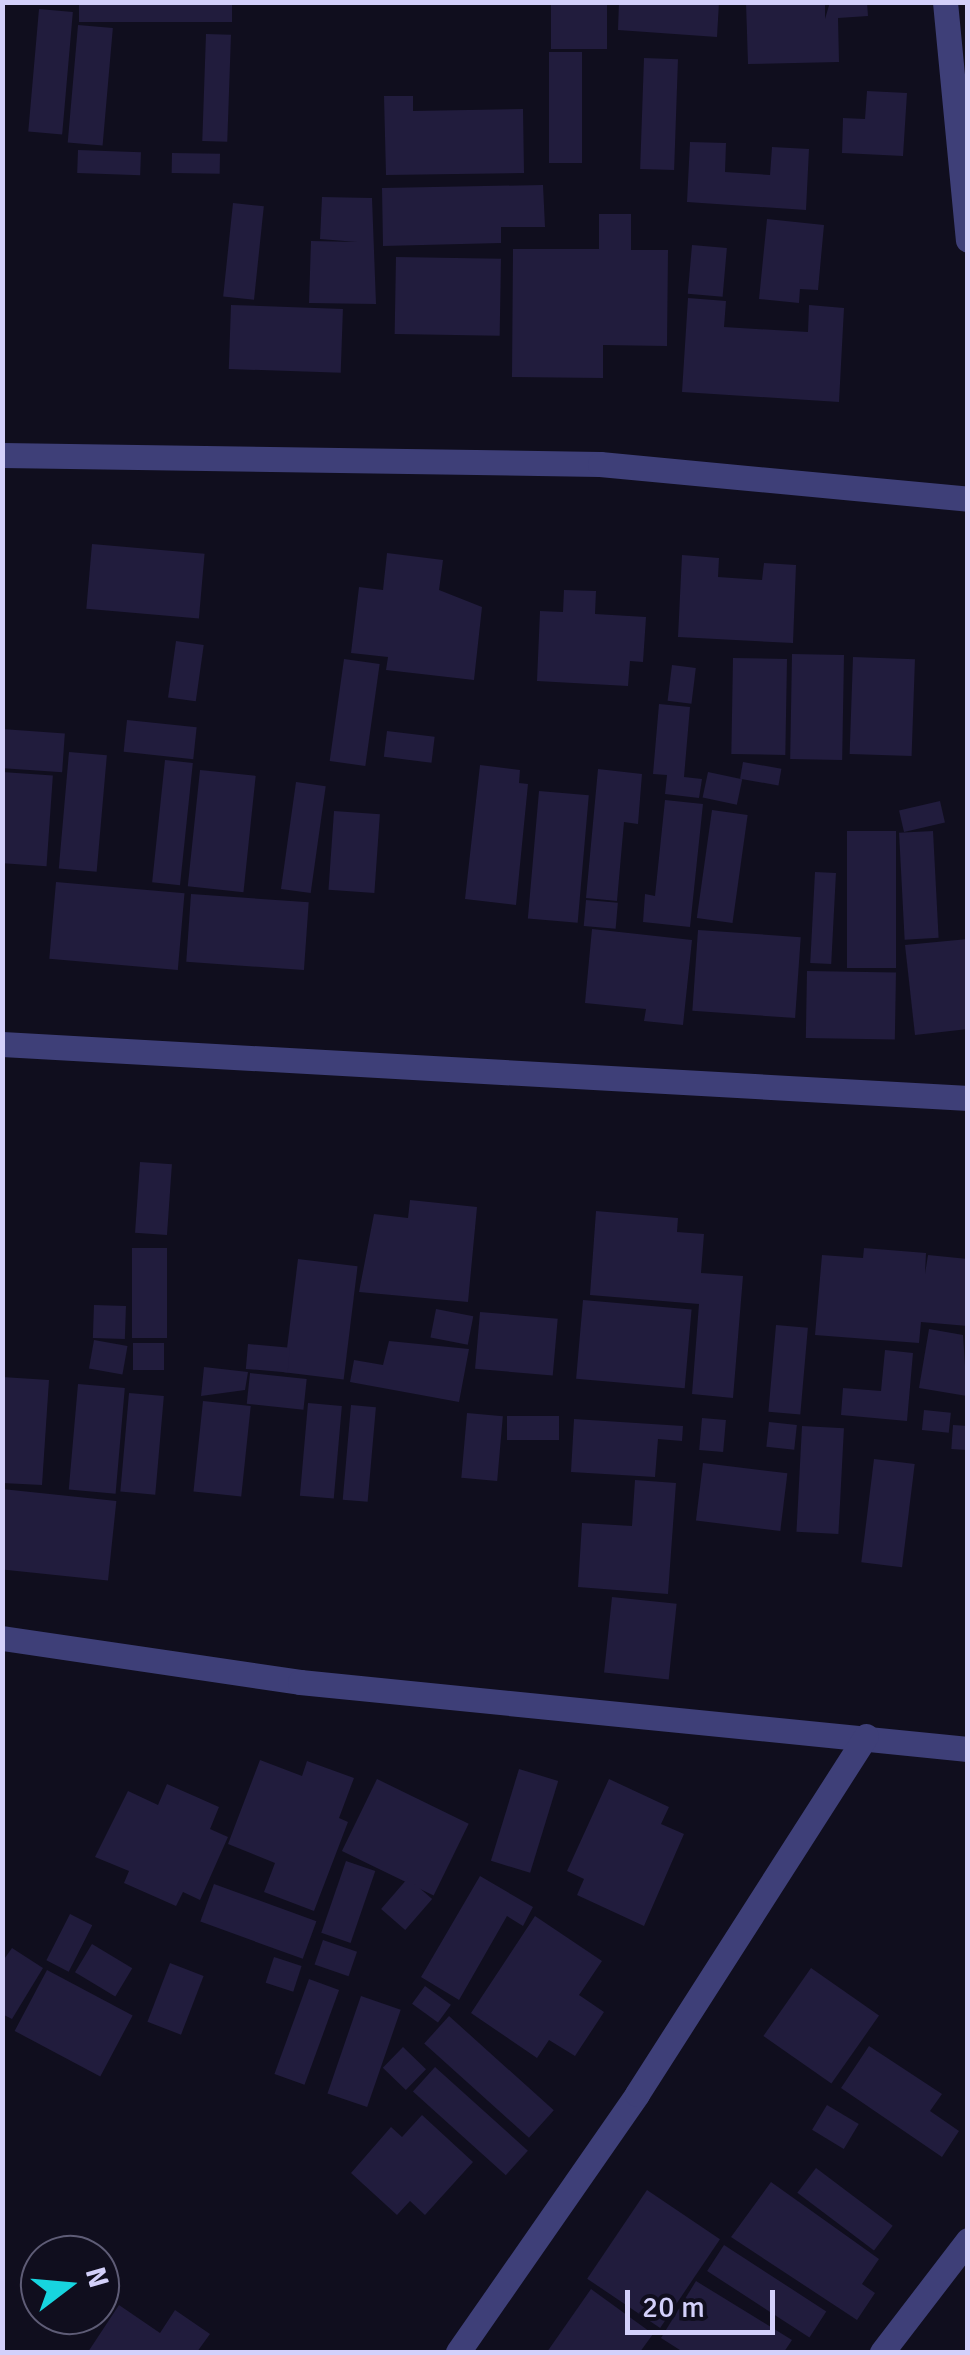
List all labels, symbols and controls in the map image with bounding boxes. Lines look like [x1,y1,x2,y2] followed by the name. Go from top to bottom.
[20,2235,120,2335] north arrow
[78,2263,116,2291] text: N
[630,2270,780,2332] scale bar
[642,2289,705,2326] text: 20 m

